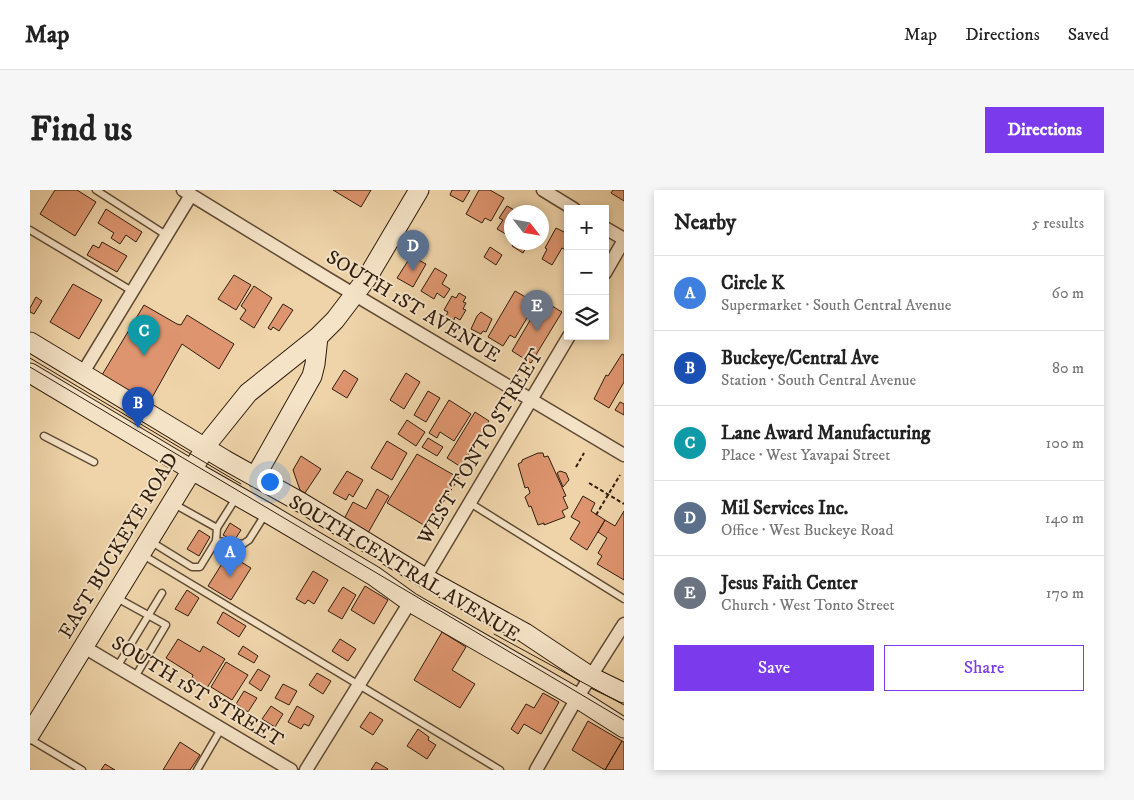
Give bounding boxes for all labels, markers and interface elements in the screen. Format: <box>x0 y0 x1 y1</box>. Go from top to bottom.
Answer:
text: Map <box>25 20 69 50</box>
text: Map <box>904 24 937 46</box>
text: Directions <box>965 24 1040 46</box>
text: Saved <box>1068 24 1109 46</box>
button: Directions <box>985 107 1104 153</box>
text: Find us <box>30 108 132 152</box>
north arrow <box>504 205 549 250</box>
map controls <box>564 205 609 340</box>
button: + <box>564 205 609 250</box>
text: Nearby <box>674 210 736 236</box>
text: 5 results <box>1032 213 1084 233</box>
pin: D <box>397 230 429 271</box>
street label: SOUTH 1ST AVENUE <box>321 245 505 369</box>
button: − <box>564 250 609 295</box>
text: Circle K <box>721 272 785 295</box>
text: A <box>685 283 695 303</box>
text: 60 m <box>1052 283 1084 303</box>
pin: E <box>521 290 553 331</box>
button: layers <box>564 295 609 340</box>
text: Supermarket · South Central Avenue <box>721 295 951 315</box>
pin: C <box>128 315 160 356</box>
street label: WEST TONTO STREET <box>412 345 549 550</box>
text: Buckeye/Central Ave <box>721 347 879 370</box>
text: B <box>685 358 695 378</box>
text: 80 m <box>1052 358 1084 378</box>
text: Station · South Central Avenue <box>721 370 916 390</box>
pin: B <box>122 387 154 428</box>
text: Lane Award Manufacturing <box>721 422 930 445</box>
text: C <box>685 433 695 453</box>
text: 100 m <box>1046 433 1084 453</box>
text: Place · West Yavapai Street <box>721 445 890 465</box>
street label: EAST BUCKEYE ROAD <box>54 448 184 643</box>
your location <box>257 469 283 495</box>
street label: SOUTH CENTRAL AVENUE <box>284 490 524 648</box>
text: Mil Services Inc. <box>721 497 848 520</box>
text: D <box>684 508 696 528</box>
text: 140 m <box>1045 508 1084 528</box>
text: Office · West Buckeye Road <box>721 520 893 540</box>
pin: A <box>214 536 246 577</box>
text: Jesus Faith Center <box>721 572 857 595</box>
text: E <box>684 583 696 603</box>
text: 170 m <box>1046 583 1084 603</box>
text: Church · West Tonto Street <box>721 595 895 615</box>
street label: SOUTH 1ST STREET <box>107 631 287 753</box>
button: Save <box>674 645 874 691</box>
button: Share <box>884 645 1084 691</box>

